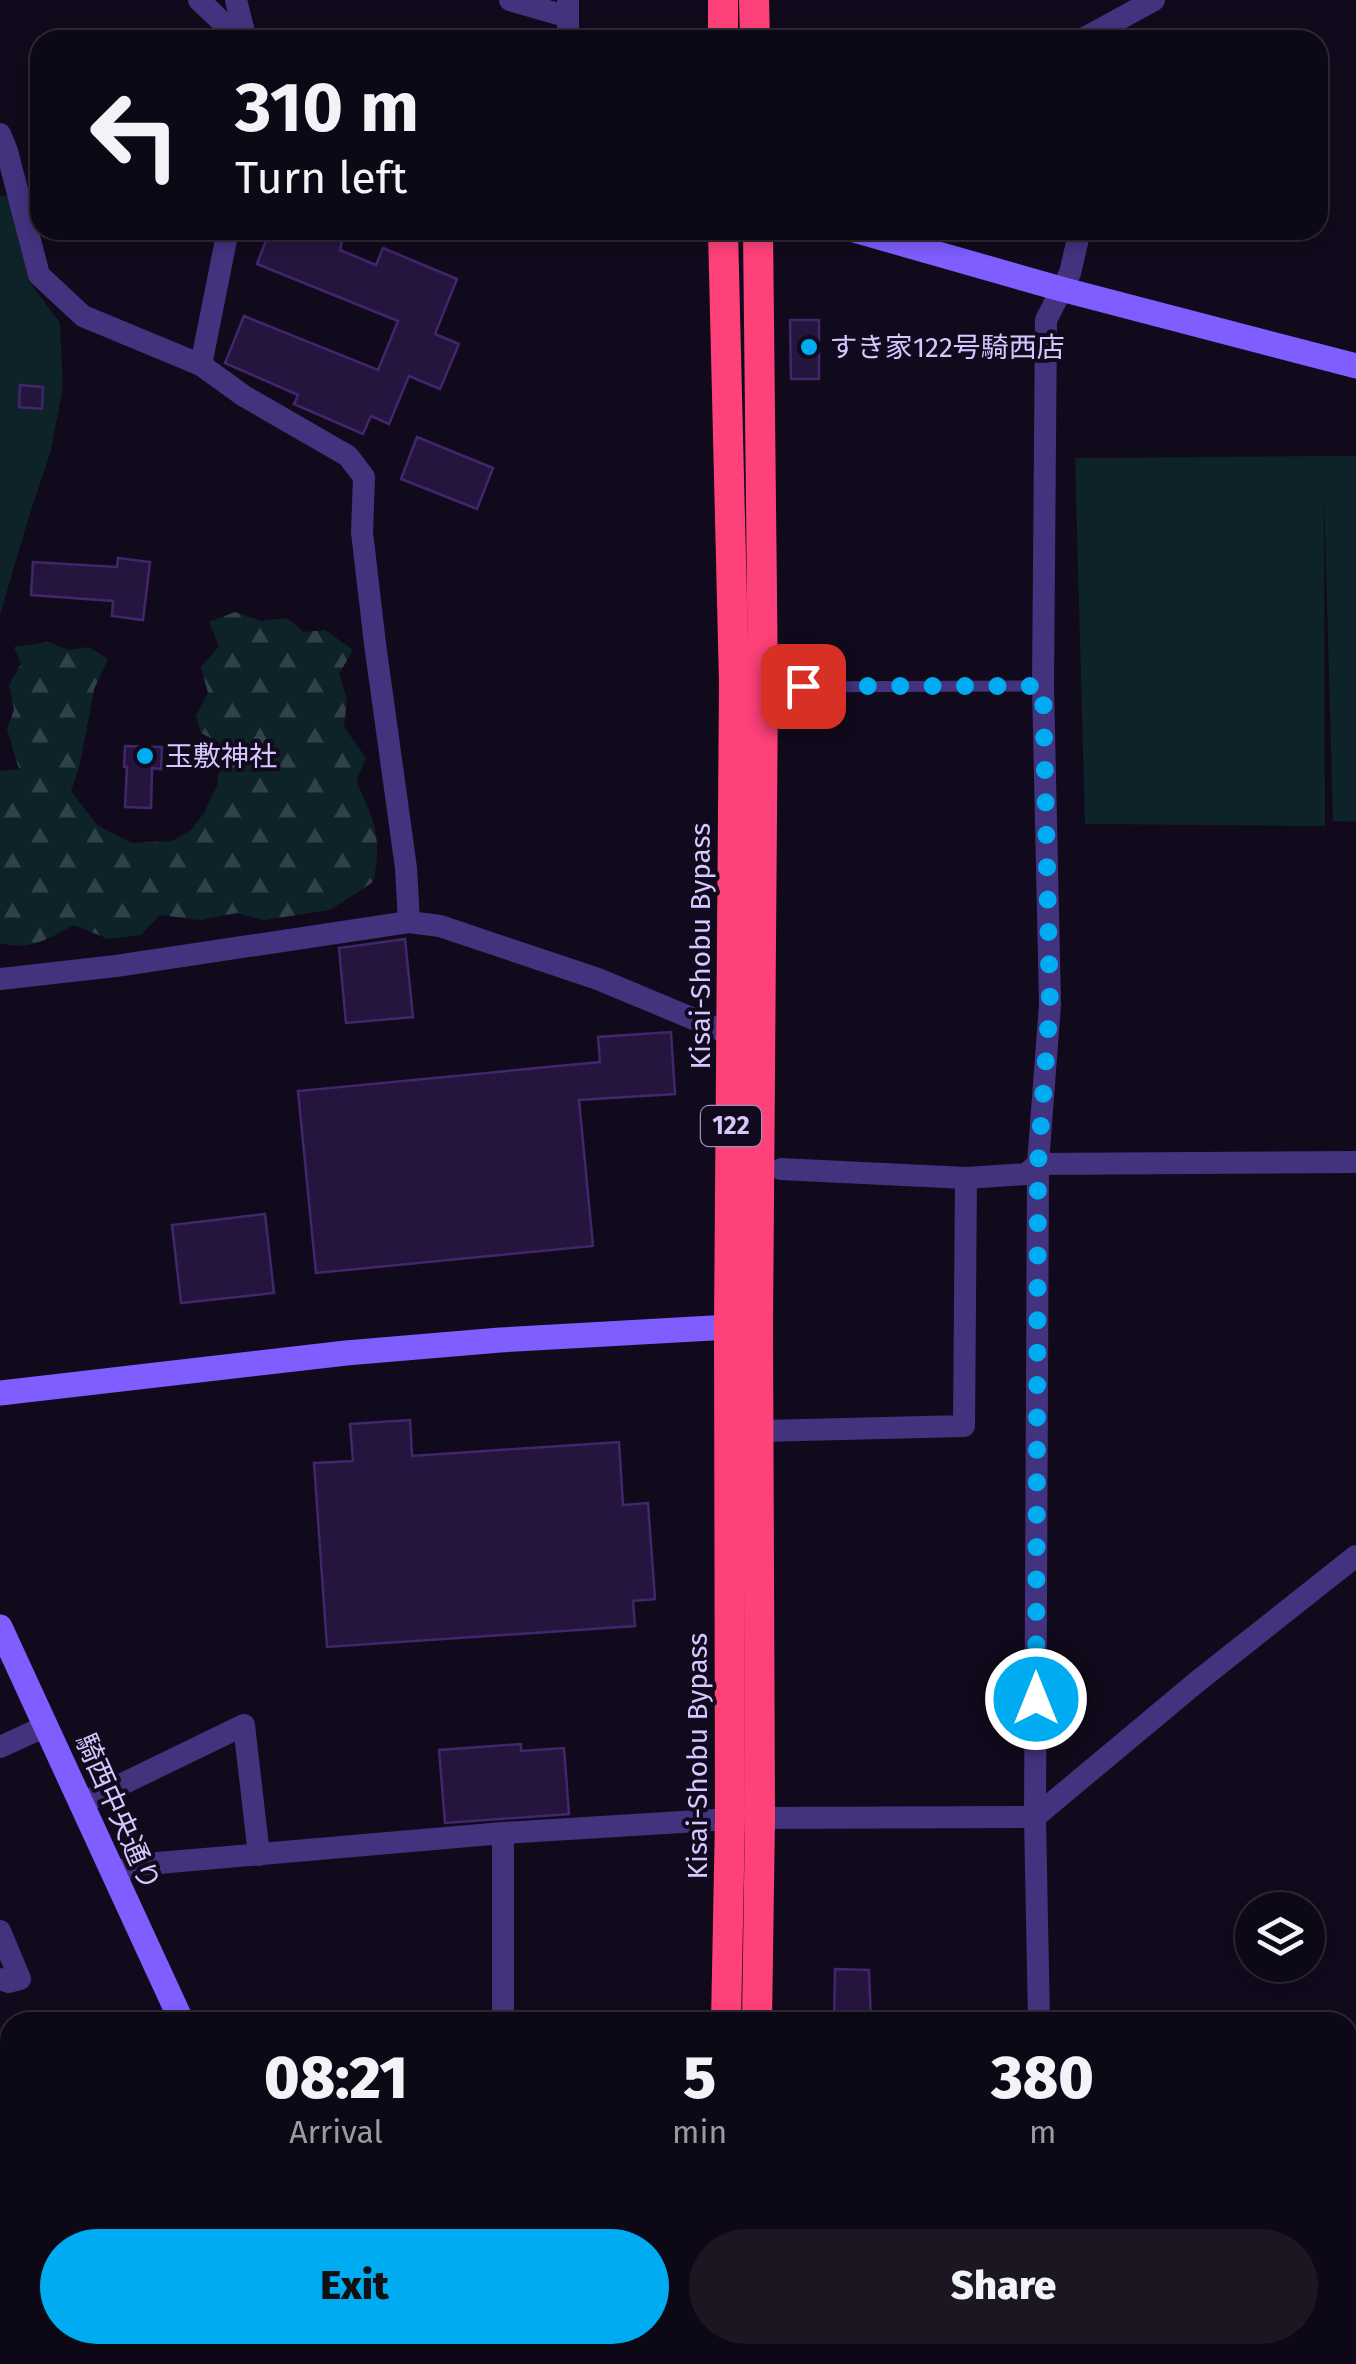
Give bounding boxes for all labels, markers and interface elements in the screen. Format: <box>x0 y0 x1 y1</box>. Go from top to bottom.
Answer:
text: 310 m <box>235 66 419 150</box>
icon: left <box>70 70 200 200</box>
text: Turn left <box>235 151 407 205</box>
place label: すき家122号騎西店 <box>829 331 1065 364</box>
marker: すき家122号騎西店 <box>798 336 820 358</box>
pin <box>761 644 846 729</box>
icon: arrive <box>776 659 831 714</box>
place label: 玉敷神社 <box>165 740 277 773</box>
marker: 玉敷神社 <box>134 745 156 767</box>
street label: Kisai-Shobu Bypass <box>684 823 717 1069</box>
road number: 122 <box>701 1106 761 1146</box>
street label: Kisai-Shobu Bypass <box>681 1633 714 1879</box>
position arrow <box>984 1647 1088 1751</box>
street label: 騎西中央通り <box>69 1729 167 1895</box>
map controls <box>1235 1892 1325 1982</box>
button: layers <box>1235 1892 1325 1982</box>
text: 08:21 <box>264 2042 408 2114</box>
text: 5 <box>683 2042 716 2114</box>
text: 380 <box>991 2042 1094 2114</box>
text: Arrival <box>289 2113 383 2151</box>
text: min <box>672 2113 727 2151</box>
text: m <box>1029 2113 1056 2151</box>
button: Exit <box>40 2229 669 2344</box>
button: Share <box>689 2229 1318 2344</box>

